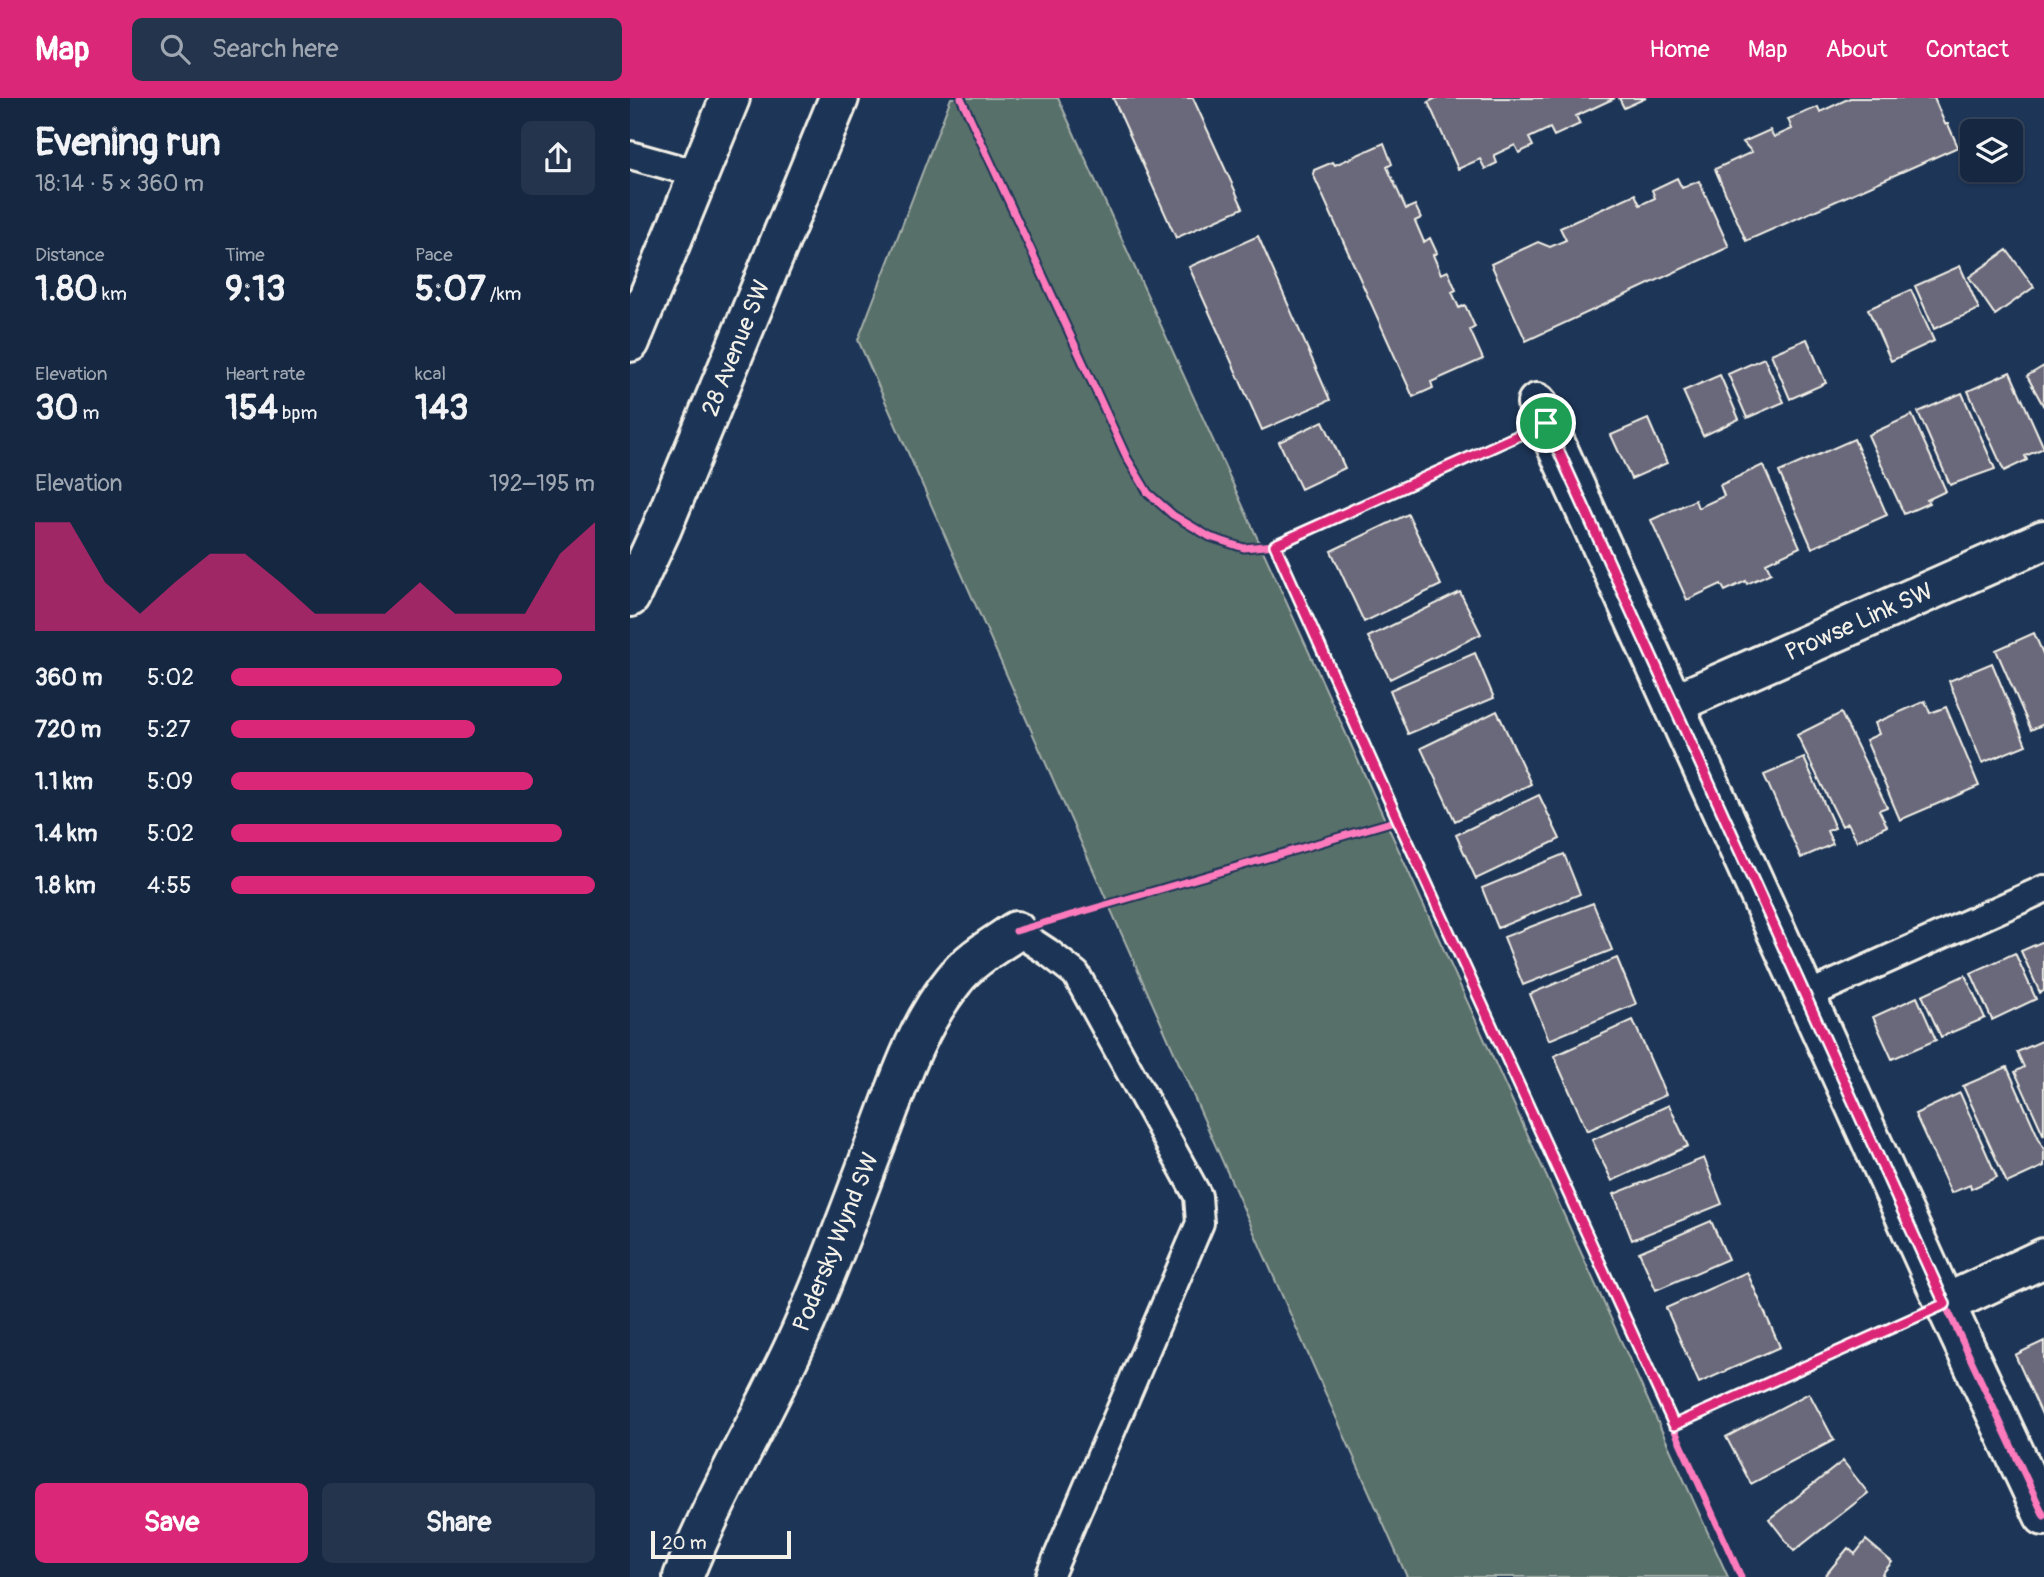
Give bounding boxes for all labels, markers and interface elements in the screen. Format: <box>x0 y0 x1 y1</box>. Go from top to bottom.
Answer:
search box <box>132 18 622 81</box>
text: Map <box>35 29 90 70</box>
icon: search <box>156 30 194 68</box>
text: Search here <box>212 33 339 65</box>
text: Home <box>1649 35 1710 64</box>
text: Map <box>1748 35 1788 64</box>
text: About <box>1826 35 1888 64</box>
text: Contact <box>1926 35 2009 64</box>
text: Evening run <box>35 119 221 167</box>
map controls <box>1960 119 2023 182</box>
button: layers <box>1960 119 2023 182</box>
button: share <box>521 121 595 195</box>
text: 18:14 · 5 × 360 m <box>35 169 204 198</box>
text: Distance <box>35 243 104 267</box>
text: Time <box>225 243 265 267</box>
text: Pace <box>415 243 453 267</box>
text: 1.80 <box>35 267 98 311</box>
text: 9:13 <box>225 267 286 311</box>
text: 5:07 <box>415 267 486 311</box>
street label: 28 Avenue SW <box>696 276 776 420</box>
text: km <box>98 282 127 306</box>
text: /km <box>486 282 522 306</box>
text: Elevation <box>35 362 107 386</box>
text: Heart rate <box>225 362 305 386</box>
text: kcal <box>415 362 446 386</box>
text: 30 <box>35 386 78 430</box>
text: 154 <box>225 386 278 430</box>
text: 143 <box>415 386 469 430</box>
pin <box>1516 393 1576 453</box>
text: m <box>78 401 99 425</box>
text: bpm <box>278 401 317 425</box>
icon: arrive <box>1527 404 1565 442</box>
text: Elevation <box>35 469 123 498</box>
text: 192–195 m <box>489 469 595 498</box>
street label: Prowse Link SW <box>1781 577 1937 667</box>
text: 360 m <box>35 663 102 692</box>
text: 5:02 <box>147 663 194 692</box>
text: 720 m <box>35 715 101 744</box>
text: 5:27 <box>147 715 191 744</box>
text: 1.1 km <box>35 767 93 796</box>
text: 5:09 <box>147 767 193 796</box>
text: 1.4 km <box>35 819 97 848</box>
text: 5:02 <box>147 819 194 848</box>
text: 1.8 km <box>35 871 96 900</box>
text: 4:55 <box>147 871 191 900</box>
street label: Podersky Wynd SW <box>787 1148 885 1336</box>
button: Save <box>35 1483 308 1563</box>
button: Share <box>322 1483 595 1563</box>
scale bar <box>651 1528 791 1560</box>
text: 20 m <box>662 1531 707 1555</box>

